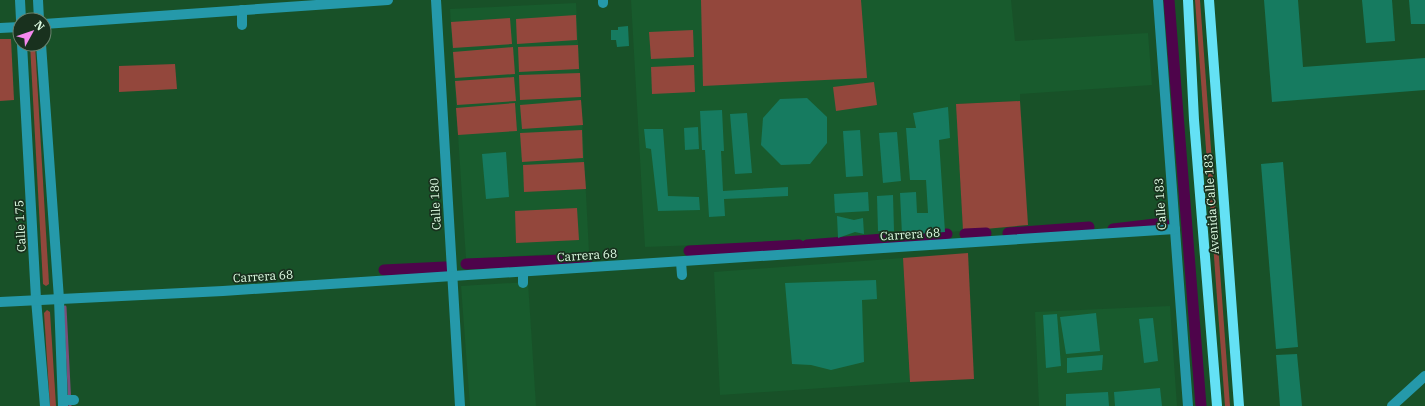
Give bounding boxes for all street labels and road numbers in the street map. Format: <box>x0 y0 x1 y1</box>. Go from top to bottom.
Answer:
street label: Avenida Calle 183 <box>1200 153 1222 255</box>
street label: Calle 183 <box>1151 177 1169 231</box>
street label: Calle 180 <box>426 178 444 230</box>
street label: Calle 175 <box>11 200 29 252</box>
street label: Carrera 68 <box>879 224 941 244</box>
street label: Carrera 68 <box>556 245 618 265</box>
street label: Carrera 68 <box>232 266 294 286</box>

